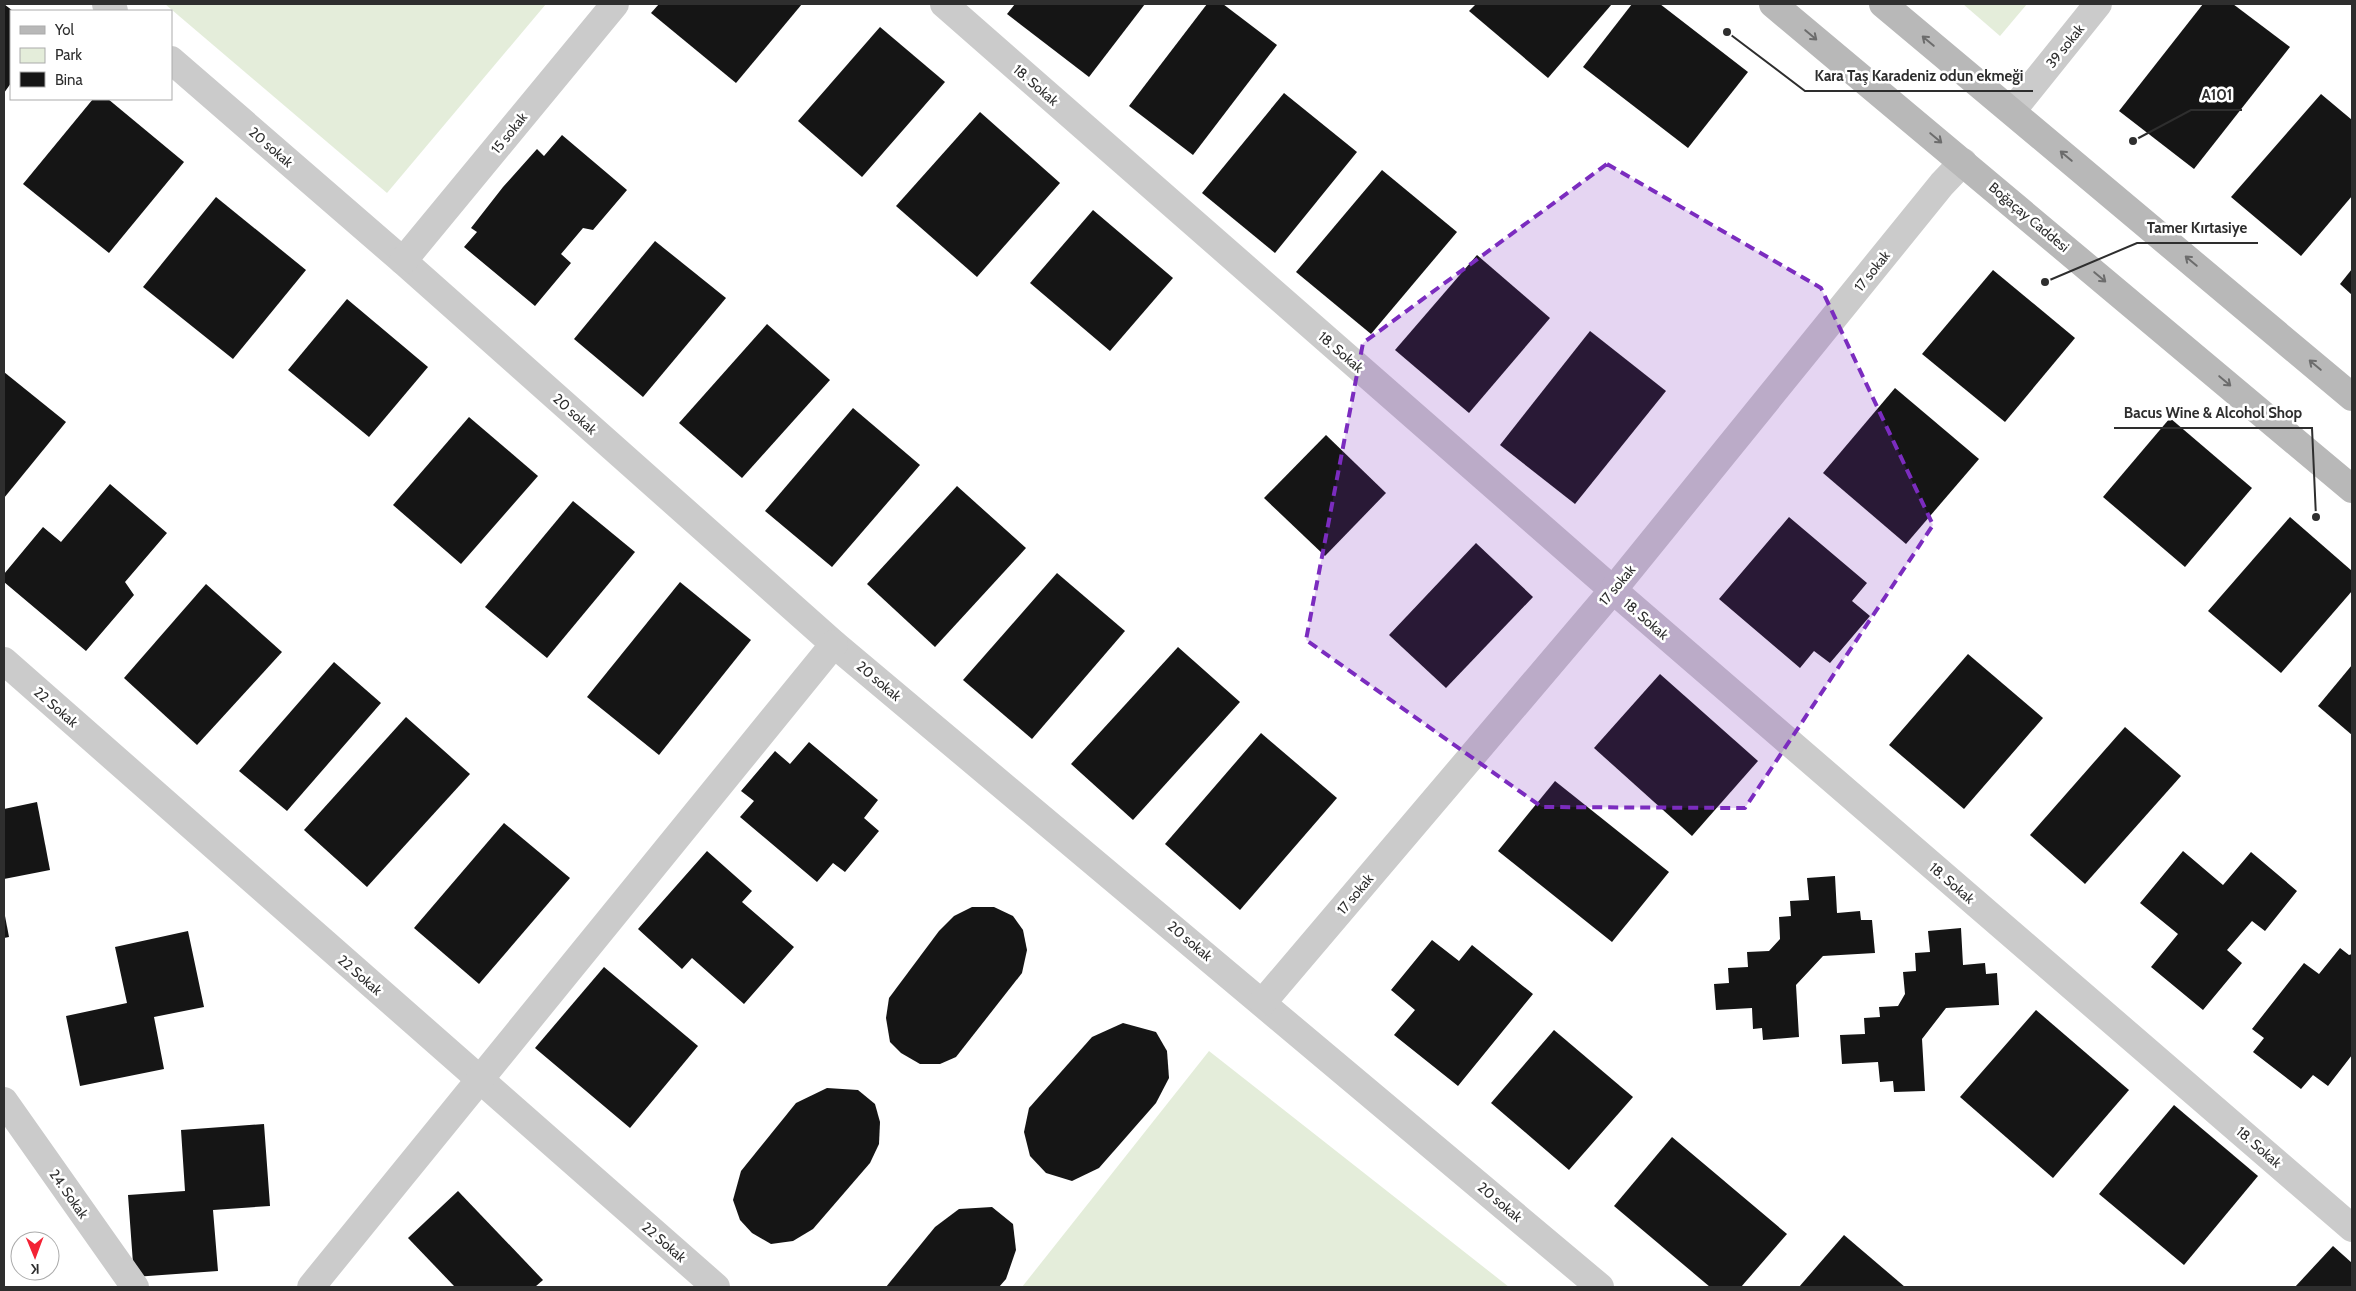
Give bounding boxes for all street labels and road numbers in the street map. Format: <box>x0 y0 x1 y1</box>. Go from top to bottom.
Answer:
street label: 39 sokak <box>2042 20 2089 72</box>
street label: 18. Sokak <box>1010 60 1063 110</box>
street label: 15 sokak <box>487 108 532 157</box>
street label: 20 sokak <box>245 123 297 172</box>
street label: Boğaçay Caddesi <box>1985 178 2073 256</box>
street label: 17 sokak <box>1850 246 1894 295</box>
street label: 18. Sokak <box>1315 327 1368 377</box>
street label: 20 sokak <box>549 390 601 439</box>
street label: 17 sokak <box>1595 560 1640 609</box>
street label: 18. Sokak <box>1620 594 1673 644</box>
street label: 20 sokak <box>853 657 906 705</box>
street label: 22 Sokak <box>30 683 82 732</box>
street label: 18. Sokak <box>1926 858 1979 908</box>
street label: 17 sokak <box>1333 869 1378 918</box>
street label: 20 sokak <box>1164 917 1217 965</box>
street label: 22 Sokak <box>334 951 386 1000</box>
street label: 18. Sokak <box>2233 1122 2286 1172</box>
street label: 24. Sokak <box>45 1166 93 1223</box>
street label: 20 sokak <box>1474 1178 1527 1226</box>
street label: 22 Sokak <box>638 1218 690 1267</box>

